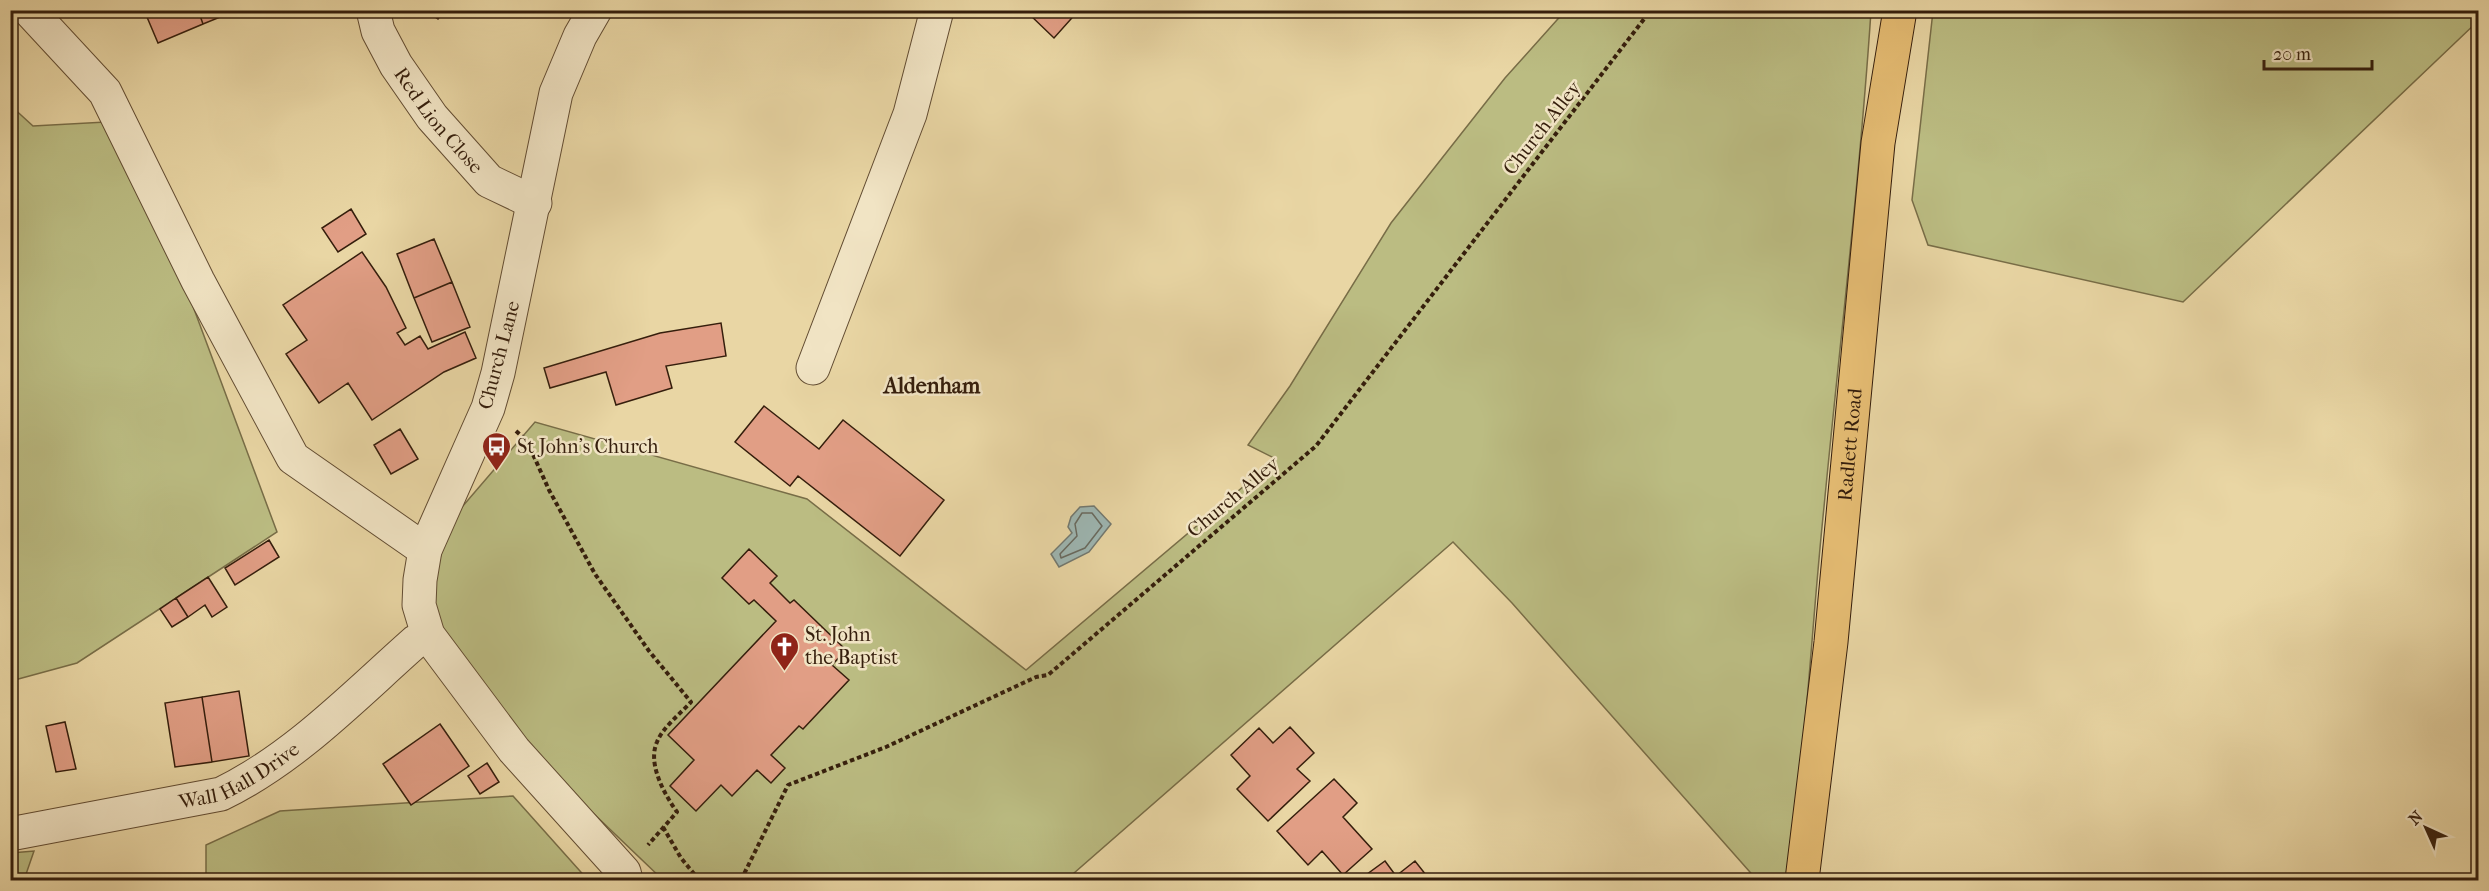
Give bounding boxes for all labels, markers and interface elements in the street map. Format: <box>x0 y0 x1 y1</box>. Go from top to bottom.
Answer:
scale bar <box>2264 33 2372 71</box>
text: 20 m <box>2273 44 2311 65</box>
street label: Red Lion Close <box>390 63 488 178</box>
street label: Church Alley <box>1498 76 1587 179</box>
street label: Church Lane <box>473 298 525 412</box>
district label: Aldenham <box>882 373 981 399</box>
street label: Radlett Road <box>1833 386 1866 502</box>
bus stop icon: St John's Church <box>480 430 512 472</box>
place label: St John's Church <box>517 435 659 458</box>
street label: Church Alley <box>1182 451 1285 542</box>
place label: St. John the Baptist <box>805 623 898 669</box>
church icon: St. John the Baptist <box>768 630 800 672</box>
street label: Wall Hall Drive <box>176 737 303 813</box>
north arrow <box>2396 798 2456 858</box>
text: N <box>2405 806 2427 829</box>

